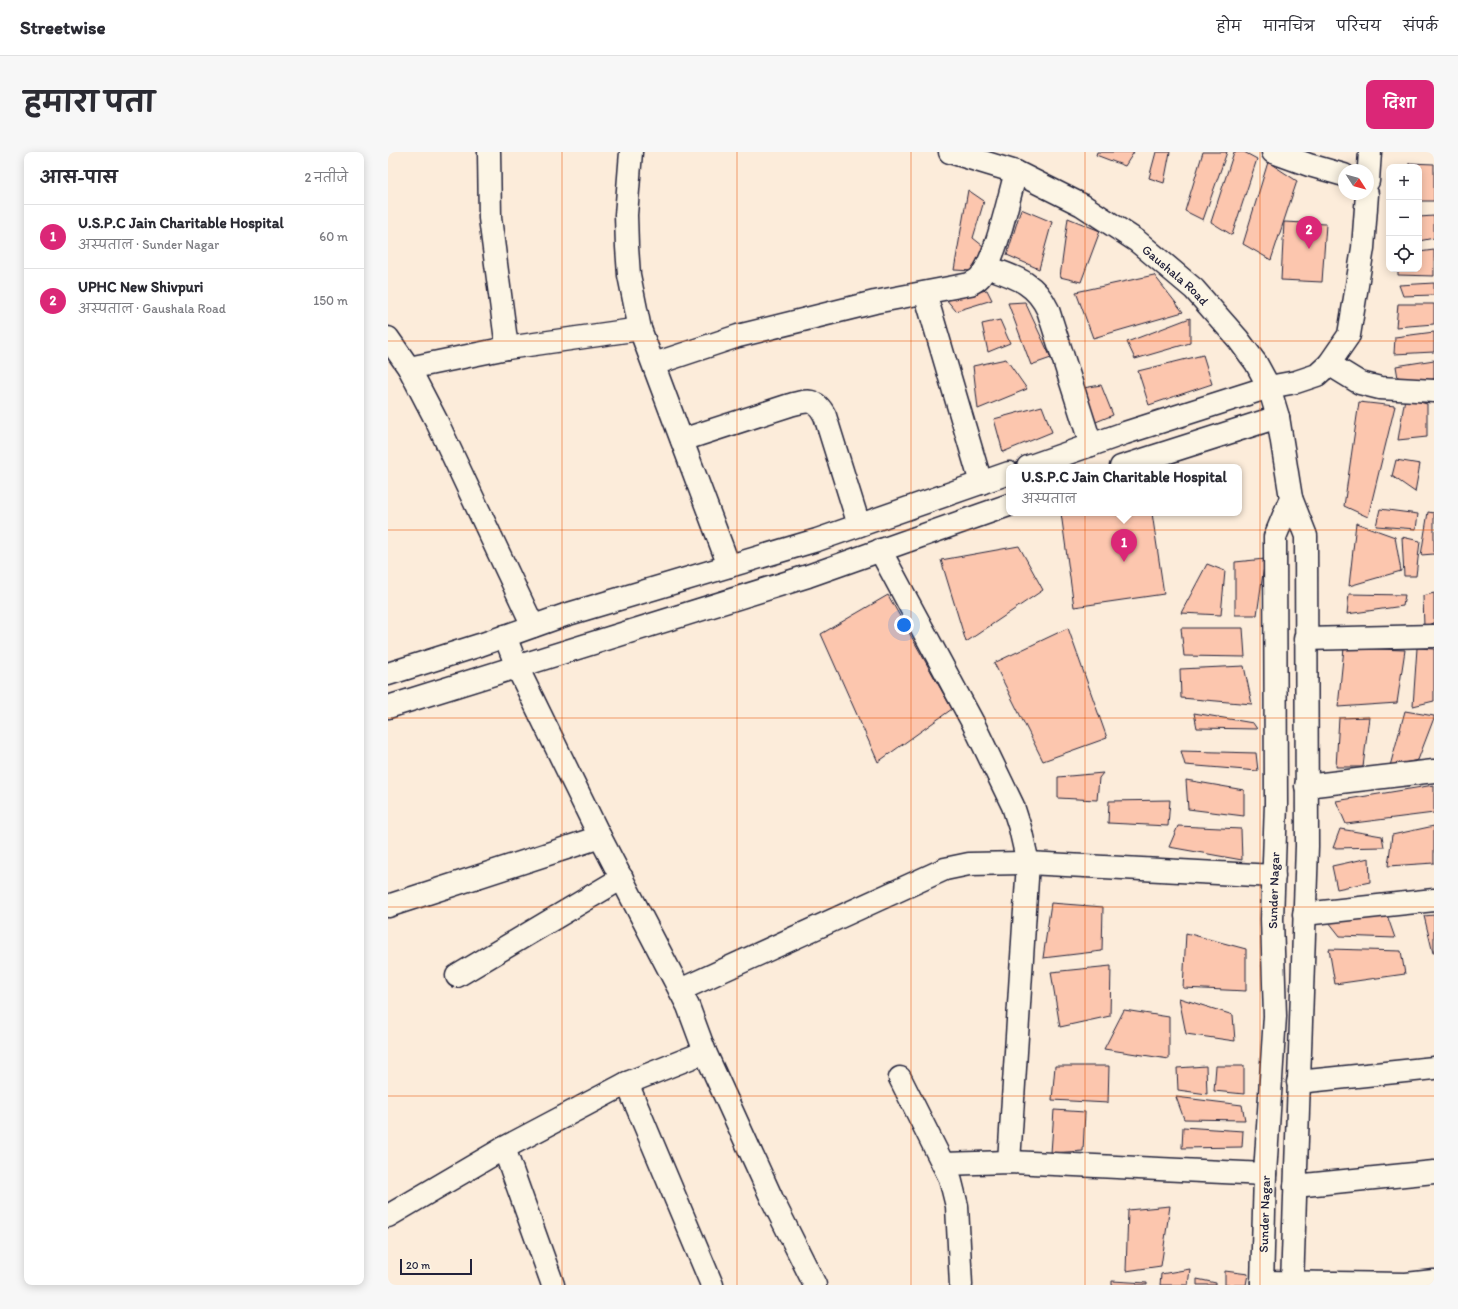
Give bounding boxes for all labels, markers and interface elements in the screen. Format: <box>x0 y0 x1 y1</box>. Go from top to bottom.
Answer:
text: Streetwise <box>20 16 106 39</box>
text: होम <box>1217 18 1241 35</box>
text: मानचित्र <box>1263 18 1315 35</box>
text: परिचय <box>1337 18 1381 35</box>
text: संपर्क <box>1403 18 1438 35</box>
button: दिशा <box>1366 80 1434 129</box>
text: हमारा पता <box>24 85 155 119</box>
north arrow <box>1338 164 1374 200</box>
map controls <box>1386 164 1422 272</box>
button: + <box>1386 164 1422 200</box>
text: आस-पास <box>40 167 118 187</box>
text: 2 नतीजे <box>305 170 348 185</box>
button: − <box>1386 200 1422 236</box>
text: U.S.P.C Jain Charitable Hospital <box>78 214 284 232</box>
pin: 2 <box>1296 216 1322 249</box>
text: 1 <box>50 229 56 244</box>
text: 60 m <box>319 229 348 244</box>
button: locate <box>1386 236 1422 272</box>
text: अस्पताल · Sunder Nagar <box>78 237 219 252</box>
street label: Gaushala Road <box>1139 242 1212 309</box>
text: UPHC New Shivpuri <box>78 278 203 296</box>
text: 2 <box>50 293 56 308</box>
text: 150 m <box>313 293 348 308</box>
text: अस्पताल · Gaushala Road <box>78 301 226 316</box>
popup <box>1006 464 1242 516</box>
text: U.S.P.C Jain Charitable Hospital <box>1021 468 1227 486</box>
text: अस्पताल <box>1021 491 1076 506</box>
pin: 1 <box>1111 529 1137 562</box>
your location <box>894 615 914 635</box>
street label: Sunder Nagar <box>1265 852 1282 929</box>
street label: Sunder Nagar <box>1256 1175 1273 1253</box>
scale bar <box>400 1257 472 1276</box>
text: 20 m <box>406 1259 430 1272</box>

